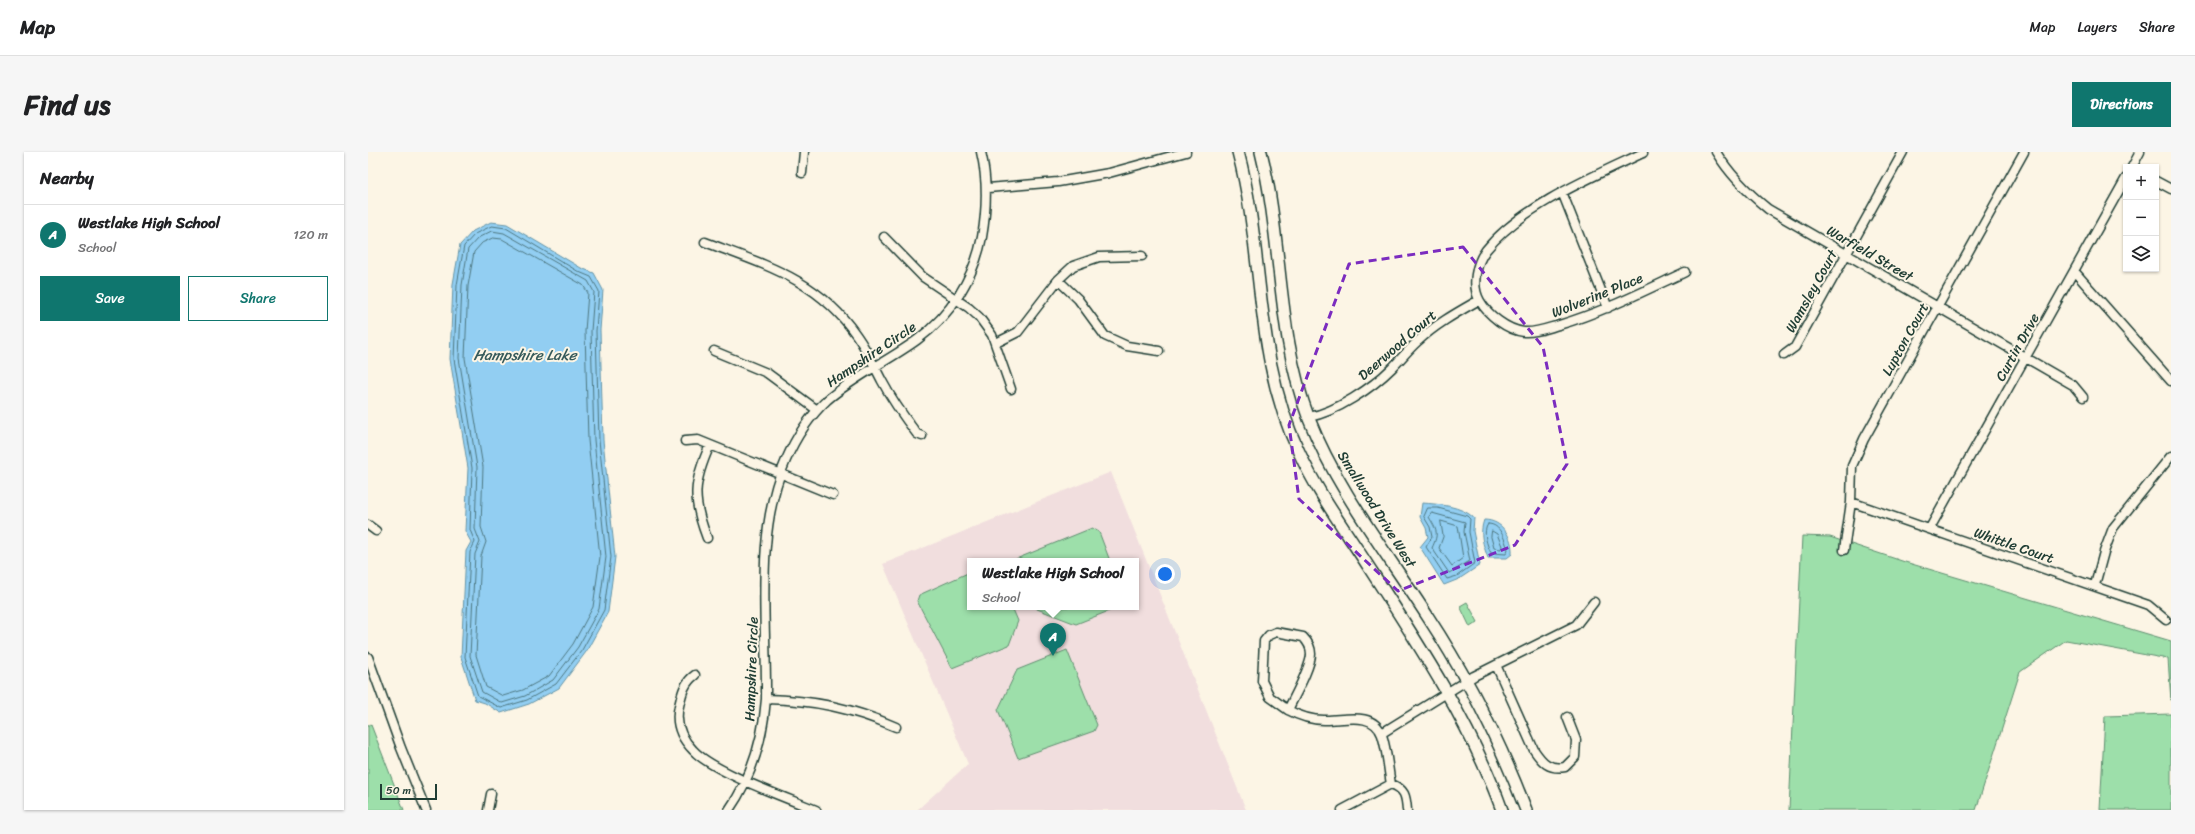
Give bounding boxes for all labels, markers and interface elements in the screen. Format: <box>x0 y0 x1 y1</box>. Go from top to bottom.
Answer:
text: Map <box>20 11 55 44</box>
text: Map <box>2030 15 2055 40</box>
text: Layers <box>2077 15 2117 40</box>
text: Share <box>2139 15 2175 40</box>
text: Find us <box>24 80 111 129</box>
button: Directions <box>2072 82 2171 127</box>
text: Nearby <box>40 163 94 193</box>
map controls <box>2123 164 2159 272</box>
button: + <box>2123 164 2159 200</box>
button: − <box>2123 200 2159 236</box>
text: Westlake High School <box>78 210 220 236</box>
street label: Warfield Street <box>1822 218 1919 289</box>
text: A <box>49 223 57 246</box>
text: 120 m <box>293 223 328 246</box>
text: School <box>78 236 116 259</box>
button: layers <box>2123 236 2159 272</box>
street label: Wamsley Court <box>1778 244 1845 337</box>
street label: Wolverine Place <box>1548 266 1647 325</box>
button: Save <box>40 276 180 321</box>
button: Share <box>188 276 328 321</box>
street label: Lupton Court <box>1875 298 1936 381</box>
street label: Deerwood Court <box>1352 304 1443 387</box>
street label: Curtin Drive <box>1988 308 2047 386</box>
street label: Hampshire Circle <box>821 315 922 394</box>
water label: Hampshire Lake <box>473 342 578 368</box>
street label: Smallwood Drive West <box>1330 446 1424 574</box>
street label: Whittle Court <box>1970 520 2057 571</box>
popup <box>967 558 1139 610</box>
text: Westlake High School <box>982 560 1124 586</box>
your location <box>1155 564 1175 584</box>
text: School <box>982 586 1020 609</box>
street label: Hampshire Circle <box>737 616 766 722</box>
pin: A <box>1040 623 1066 656</box>
text: 50 m <box>386 781 411 800</box>
scale bar <box>380 782 437 801</box>

